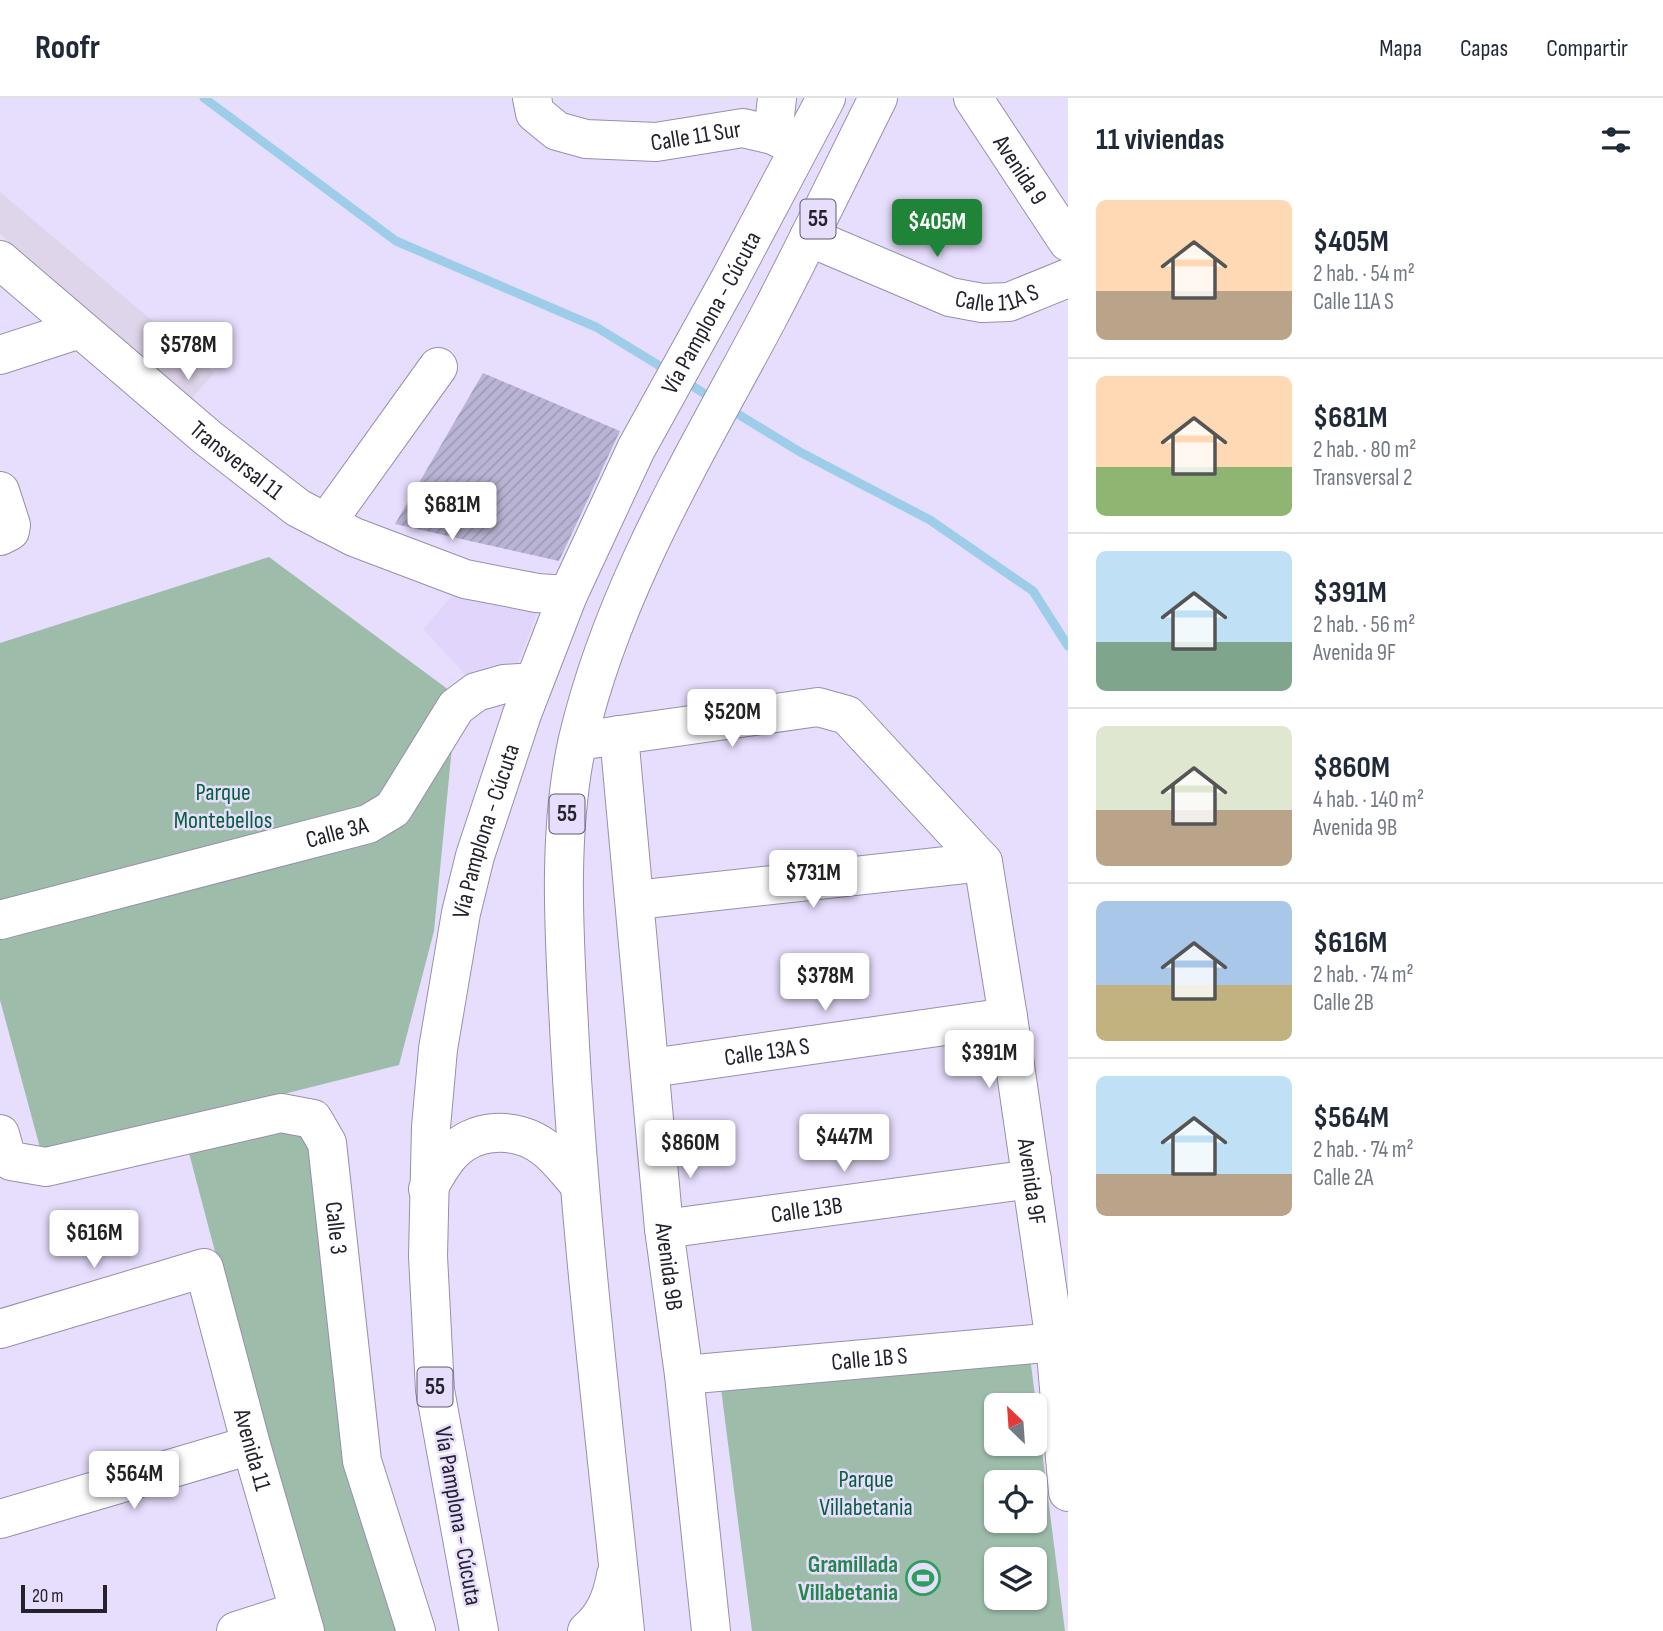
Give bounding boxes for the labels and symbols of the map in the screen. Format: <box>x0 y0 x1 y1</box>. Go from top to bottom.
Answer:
street label: Calle 11 Sur <box>649 114 743 157</box>
street label: Avenida 9 <box>986 129 1054 210</box>
road number: 55 <box>800 200 836 238</box>
pin: $405M <box>888 200 986 259</box>
street label: Vía Pamplona - Cúcuta <box>655 226 767 399</box>
street label: Calle 11A S <box>953 277 1043 318</box>
pin: $578M <box>139 322 237 382</box>
street label: Transversal 11 <box>184 415 290 506</box>
pin: $681M <box>403 482 501 542</box>
pin: $520M <box>683 690 781 749</box>
street label: Vía Pamplona - Cúcuta <box>446 740 526 921</box>
park label: Parque Montebellos <box>174 778 272 835</box>
road number: 55 <box>550 794 584 834</box>
street label: Calle 3A <box>302 810 372 854</box>
pin: $731M <box>764 850 862 910</box>
pin: $378M <box>776 954 874 1013</box>
pin: $391M <box>940 1030 1038 1090</box>
street label: Calle 13A S <box>722 1031 811 1072</box>
pin: $447M <box>795 1114 893 1174</box>
pin: $860M <box>641 1121 739 1180</box>
street label: Avenida 9F <box>1011 1136 1052 1227</box>
street label: Calle 13B <box>769 1190 844 1229</box>
street label: Calle 3 <box>319 1200 354 1256</box>
pin: $616M <box>45 1210 143 1270</box>
street label: Avenida 9B <box>649 1221 689 1312</box>
street label: Calle 1B S <box>830 1341 909 1376</box>
road number: 55 <box>418 1368 452 1406</box>
north arrow <box>984 1393 1046 1456</box>
street label: Avenida 11 <box>227 1405 278 1494</box>
street label: Vía Pamplona - Cúcuta <box>428 1424 488 1608</box>
pin: $564M <box>85 1452 183 1511</box>
park label: Parque Villabetania <box>819 1465 913 1522</box>
place label: Gramillada Villabetania <box>798 1550 898 1607</box>
sports icon: Gramillada Villabetania <box>904 1559 942 1597</box>
scale bar <box>21 1582 107 1614</box>

